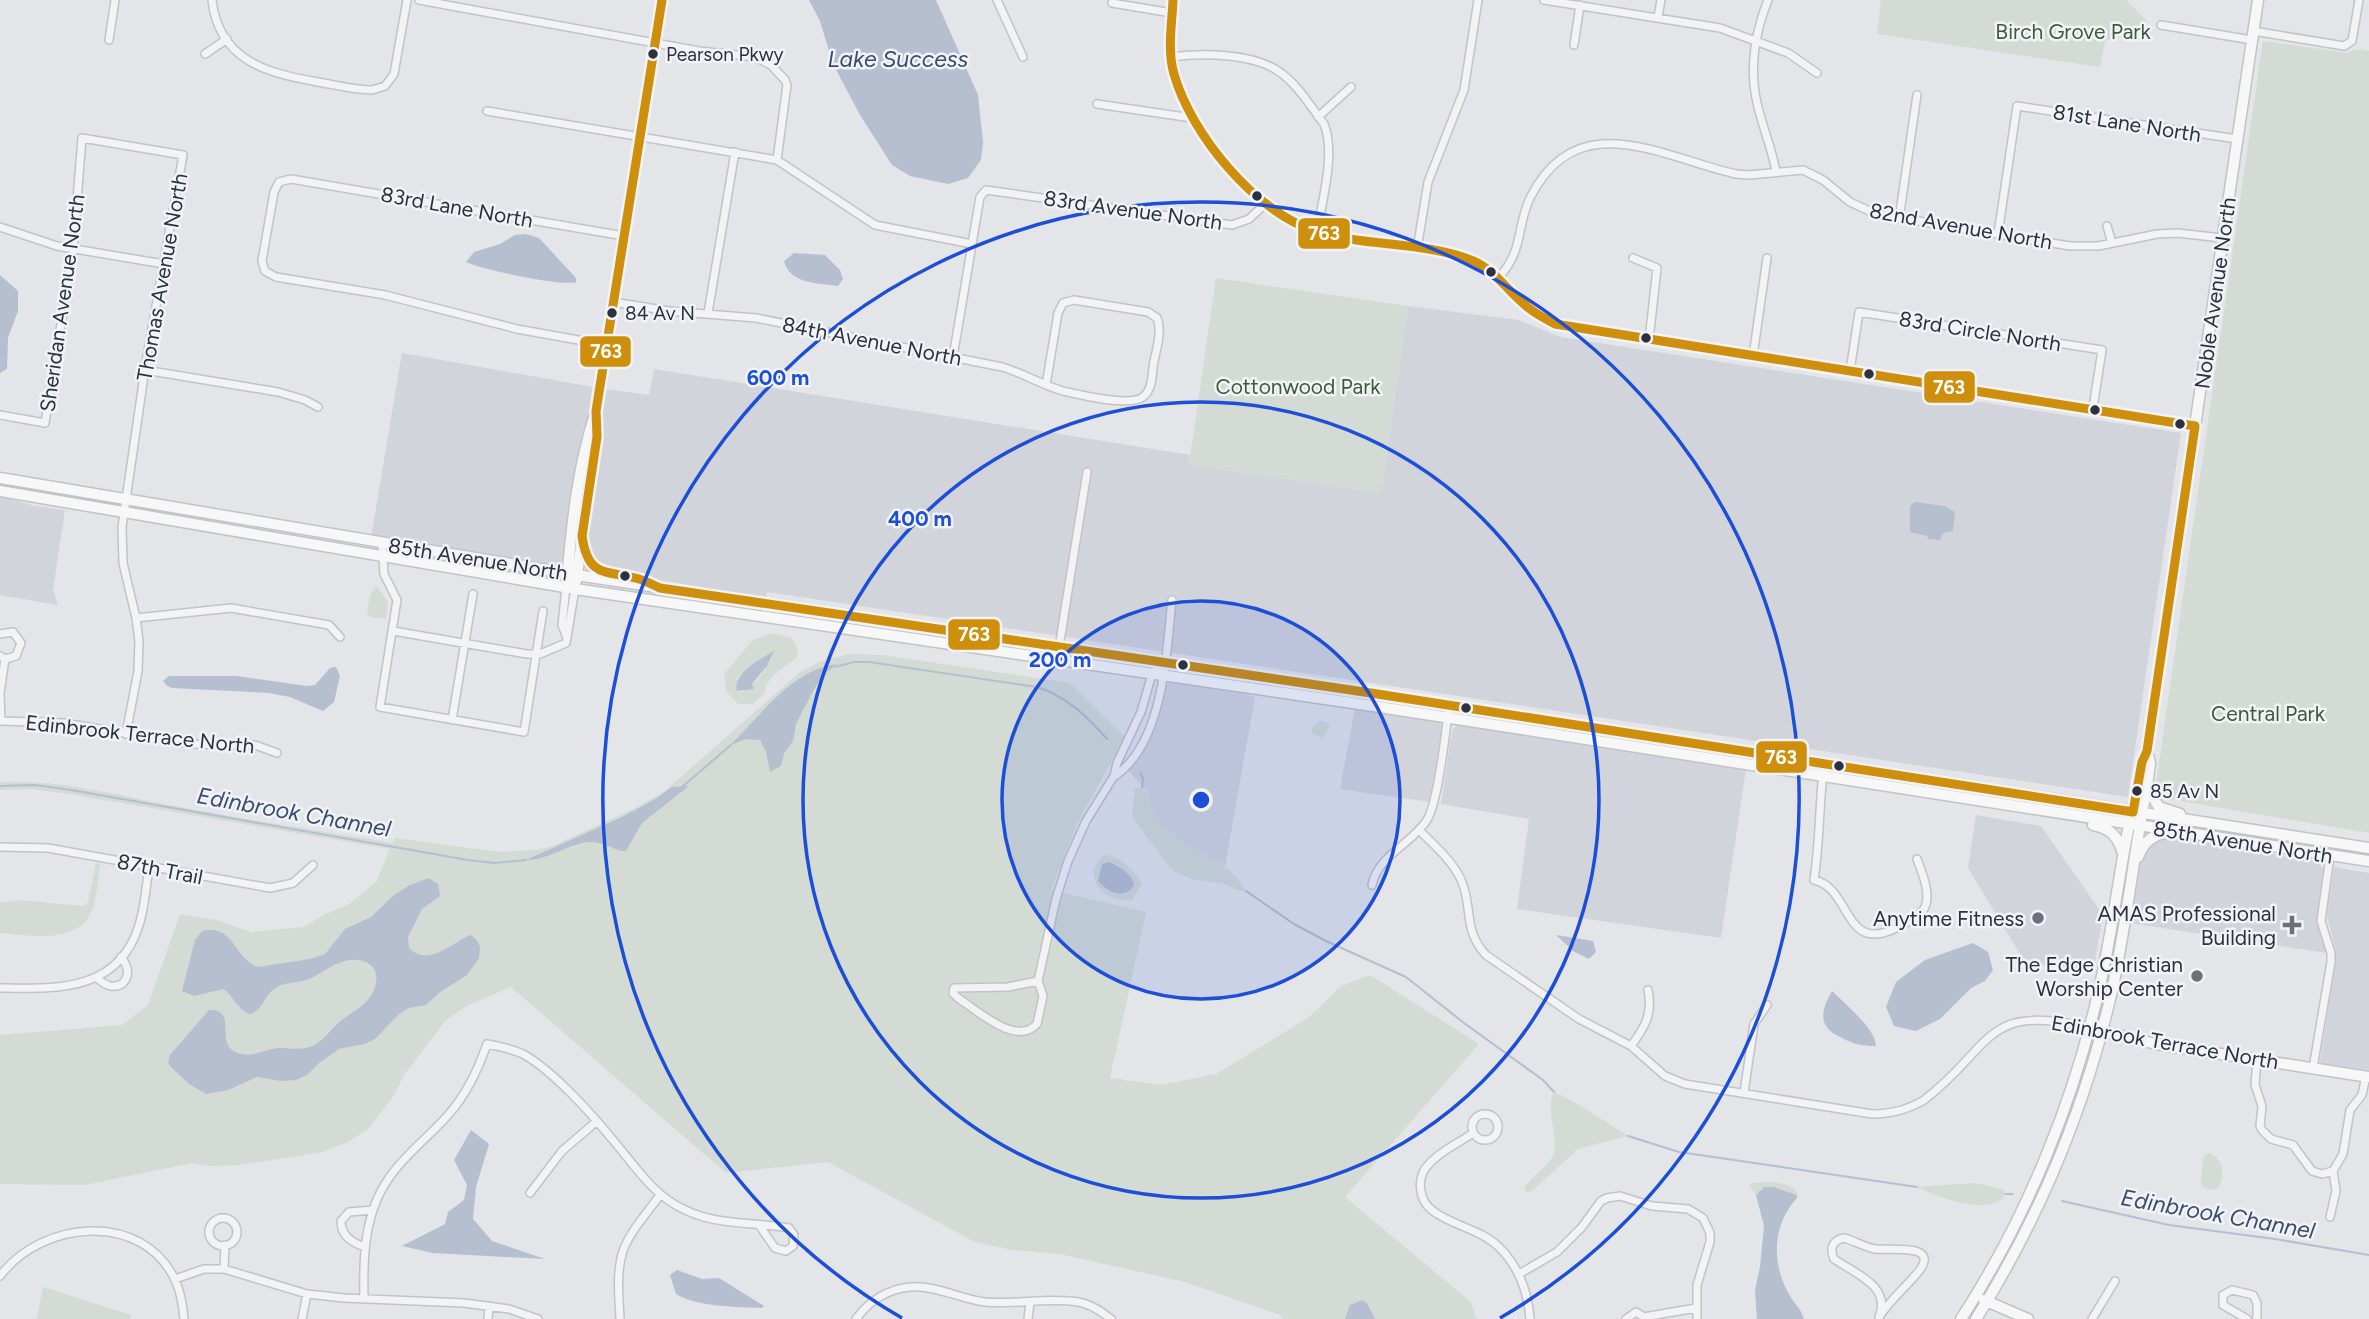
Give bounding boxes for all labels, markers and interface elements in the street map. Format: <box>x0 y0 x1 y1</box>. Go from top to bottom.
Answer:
park label: Birch Grove Park <box>1995 19 2151 44</box>
place label: Pearson Pkwy <box>666 43 784 66</box>
water label: Lake Success <box>828 45 969 73</box>
marker: Pearson Pkwy <box>646 47 660 61</box>
street label: 81st Lane North <box>2051 99 2203 147</box>
street label: Thomas Avenue North <box>131 171 193 383</box>
street label: 83rd Lane North <box>379 181 535 233</box>
street label: 83rd Avenue North <box>1042 185 1224 235</box>
unlabelled marker <box>1250 189 1264 203</box>
street label: Sheridan Avenue North <box>34 193 90 413</box>
street label: Noble Avenue North <box>2189 195 2241 391</box>
street label: 82nd Avenue North <box>1868 198 2054 254</box>
line badge: 763 <box>1297 217 1351 250</box>
text: 763 <box>1308 222 1340 245</box>
unlabelled marker <box>1484 265 1498 279</box>
place label: 84 Av N <box>625 302 695 325</box>
marker: 84 Av N <box>605 306 619 320</box>
street label: 83rd Circle North <box>1897 306 2063 356</box>
street label: 84th Avenue North <box>780 311 964 371</box>
unlabelled marker <box>1639 331 1653 345</box>
line badge: 763 <box>579 335 632 368</box>
text: 763 <box>590 340 622 363</box>
text: 600 m <box>747 365 809 390</box>
unlabelled marker <box>1862 367 1876 381</box>
line badge: 763 <box>1923 370 1976 404</box>
park label: Cottonwood Park <box>1216 374 1381 399</box>
text: 763 <box>1933 376 1965 399</box>
unlabelled marker <box>2088 403 2102 417</box>
unlabelled marker <box>2173 417 2187 431</box>
text: 400 m <box>888 506 952 531</box>
street label: 85th Avenue North <box>387 532 569 586</box>
unlabelled marker <box>618 569 632 583</box>
line badge: 763 <box>947 618 1001 651</box>
text: 763 <box>958 623 990 646</box>
text: 200 m <box>1029 647 1091 672</box>
unlabelled marker <box>1176 658 1190 672</box>
unlabelled marker <box>1459 701 1473 715</box>
park label: Central Park <box>2211 701 2326 726</box>
street label: Edinbrook Terrace North <box>24 710 256 758</box>
line badge: 763 <box>1755 740 1808 774</box>
text: 763 <box>1765 746 1797 769</box>
unlabelled marker <box>1832 759 1846 773</box>
place label: 85 Av N <box>2150 780 2219 803</box>
water label: Edinbrook Channel <box>195 781 394 843</box>
marker: 85 Av N <box>2130 784 2144 798</box>
centre of rings <box>1189 788 1213 812</box>
street label: 85th Avenue North <box>2152 815 2334 869</box>
street label: 87th Trail <box>115 848 205 890</box>
place label: AMAS Professional Building <box>2098 901 2276 950</box>
place label: Anytime Fitness <box>1873 906 2024 931</box>
marker: Anytime Fitness <box>2030 910 2046 926</box>
marker: AMAS Professional Building <box>2282 915 2302 935</box>
place label: The Edge Christian Worship Center <box>2005 952 2183 1001</box>
marker: The Edge Christian Worship Center <box>2189 968 2205 984</box>
street label: Edinbrook Terrace North <box>2049 1010 2281 1074</box>
water label: Edinbrook Channel <box>2119 1183 2318 1245</box>

